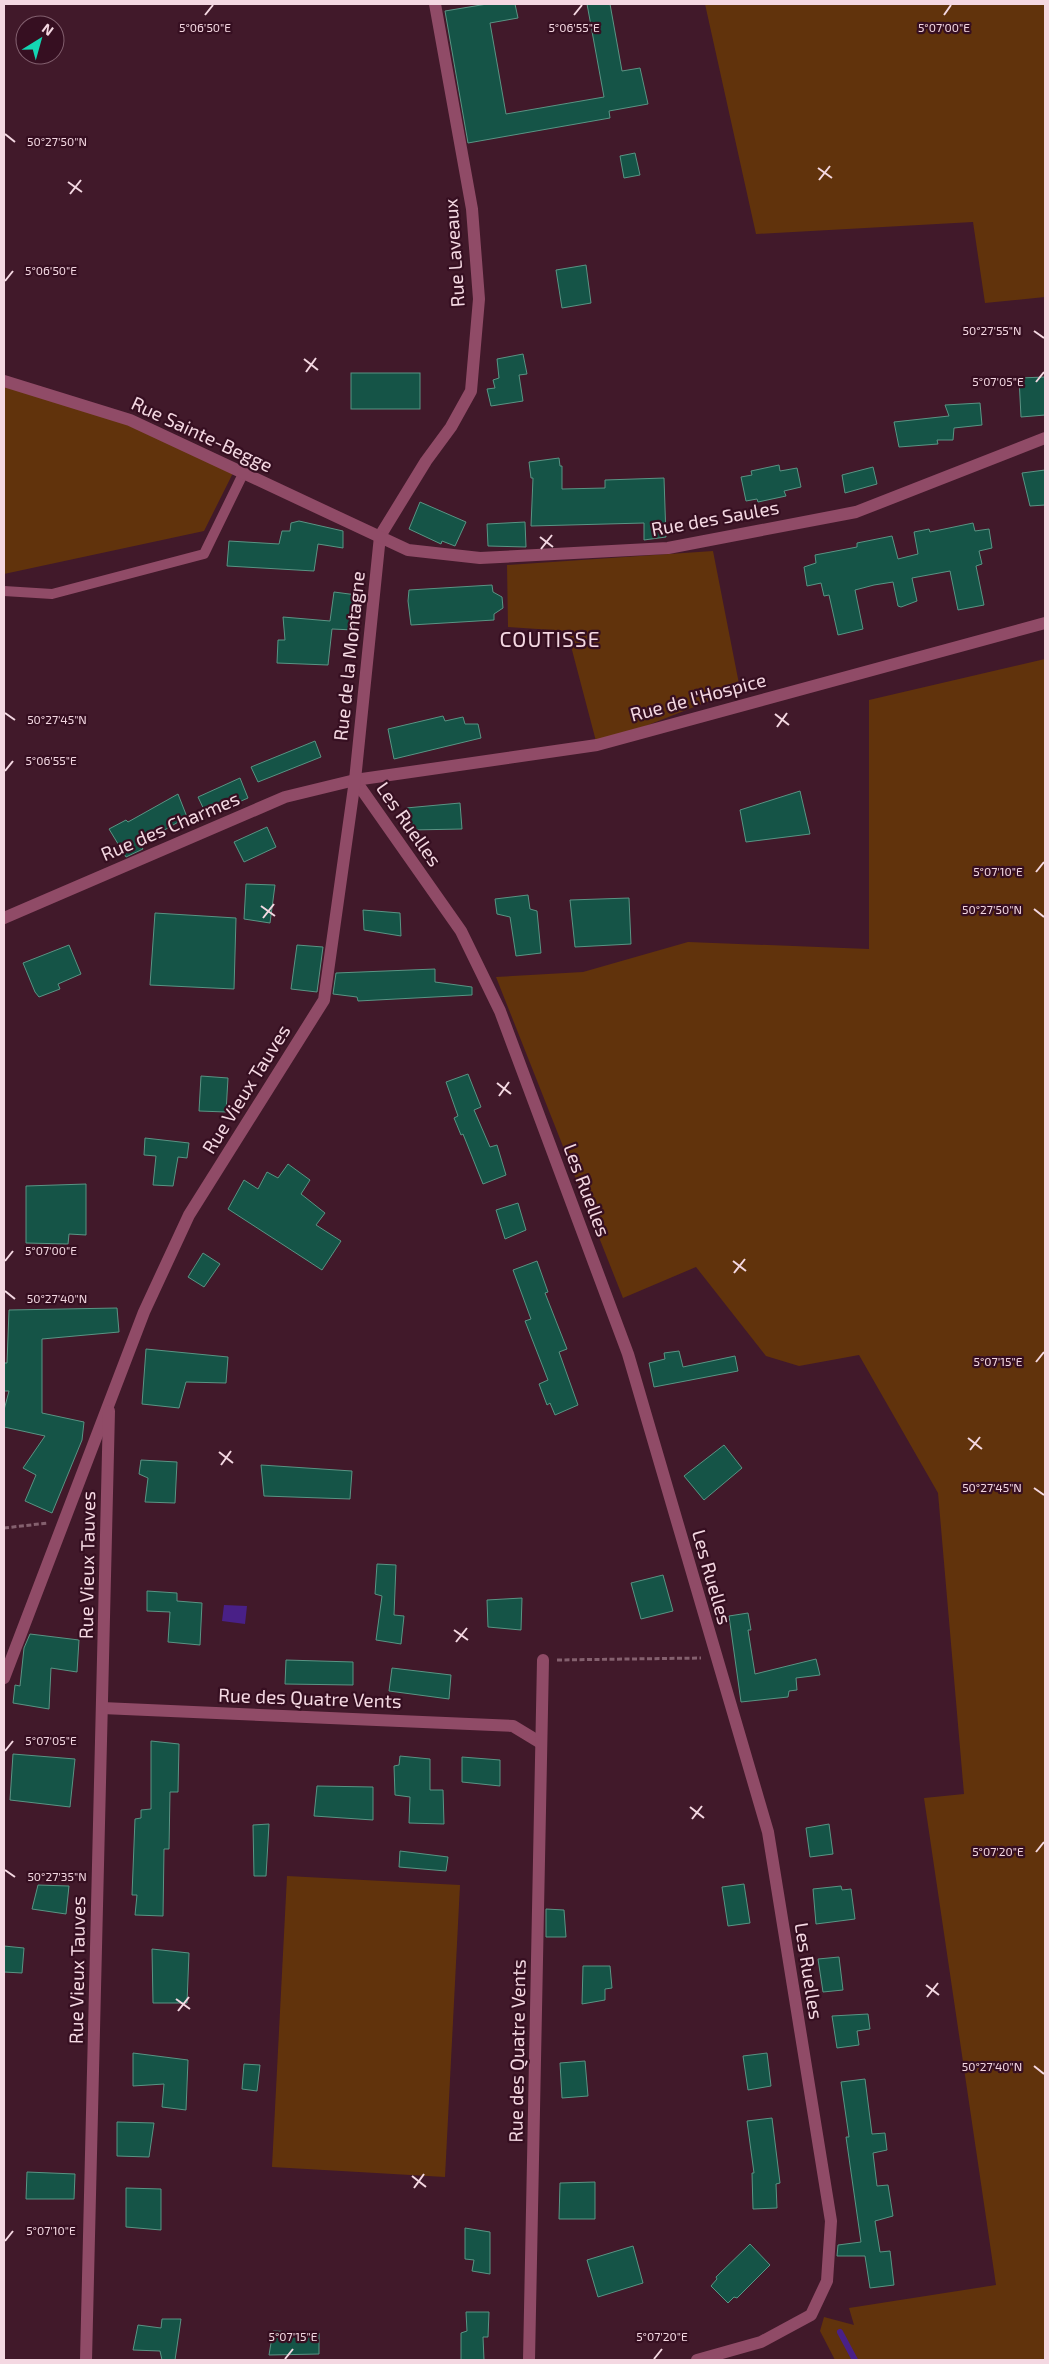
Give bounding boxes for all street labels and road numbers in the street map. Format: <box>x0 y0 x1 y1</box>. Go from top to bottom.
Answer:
street label: Rue Laveaux <box>438 198 469 308</box>
street label: Rue Sainte-Begge <box>128 391 276 476</box>
street label: Rue des Saules <box>649 495 781 540</box>
street label: Rue de la Montagne <box>328 570 369 742</box>
street label: Rue de l'Hospice <box>627 667 768 726</box>
street label: Les Ruelles <box>372 777 447 870</box>
street label: Rue des Charmes <box>97 786 243 865</box>
street label: Rue Vieux Tauves <box>197 1020 295 1158</box>
street label: Les Ruelles <box>559 1140 616 1240</box>
street label: Rue Vieux Tauves <box>74 1491 99 1639</box>
street label: Les Ruelles <box>688 1527 737 1627</box>
street label: Rue des Quatre Vents <box>218 1683 402 1712</box>
street label: Rue Vieux Tauves <box>64 1896 89 2044</box>
street label: Les Ruelles <box>790 1921 828 2021</box>
street label: Rue des Quatre Vents <box>503 1959 530 2143</box>

